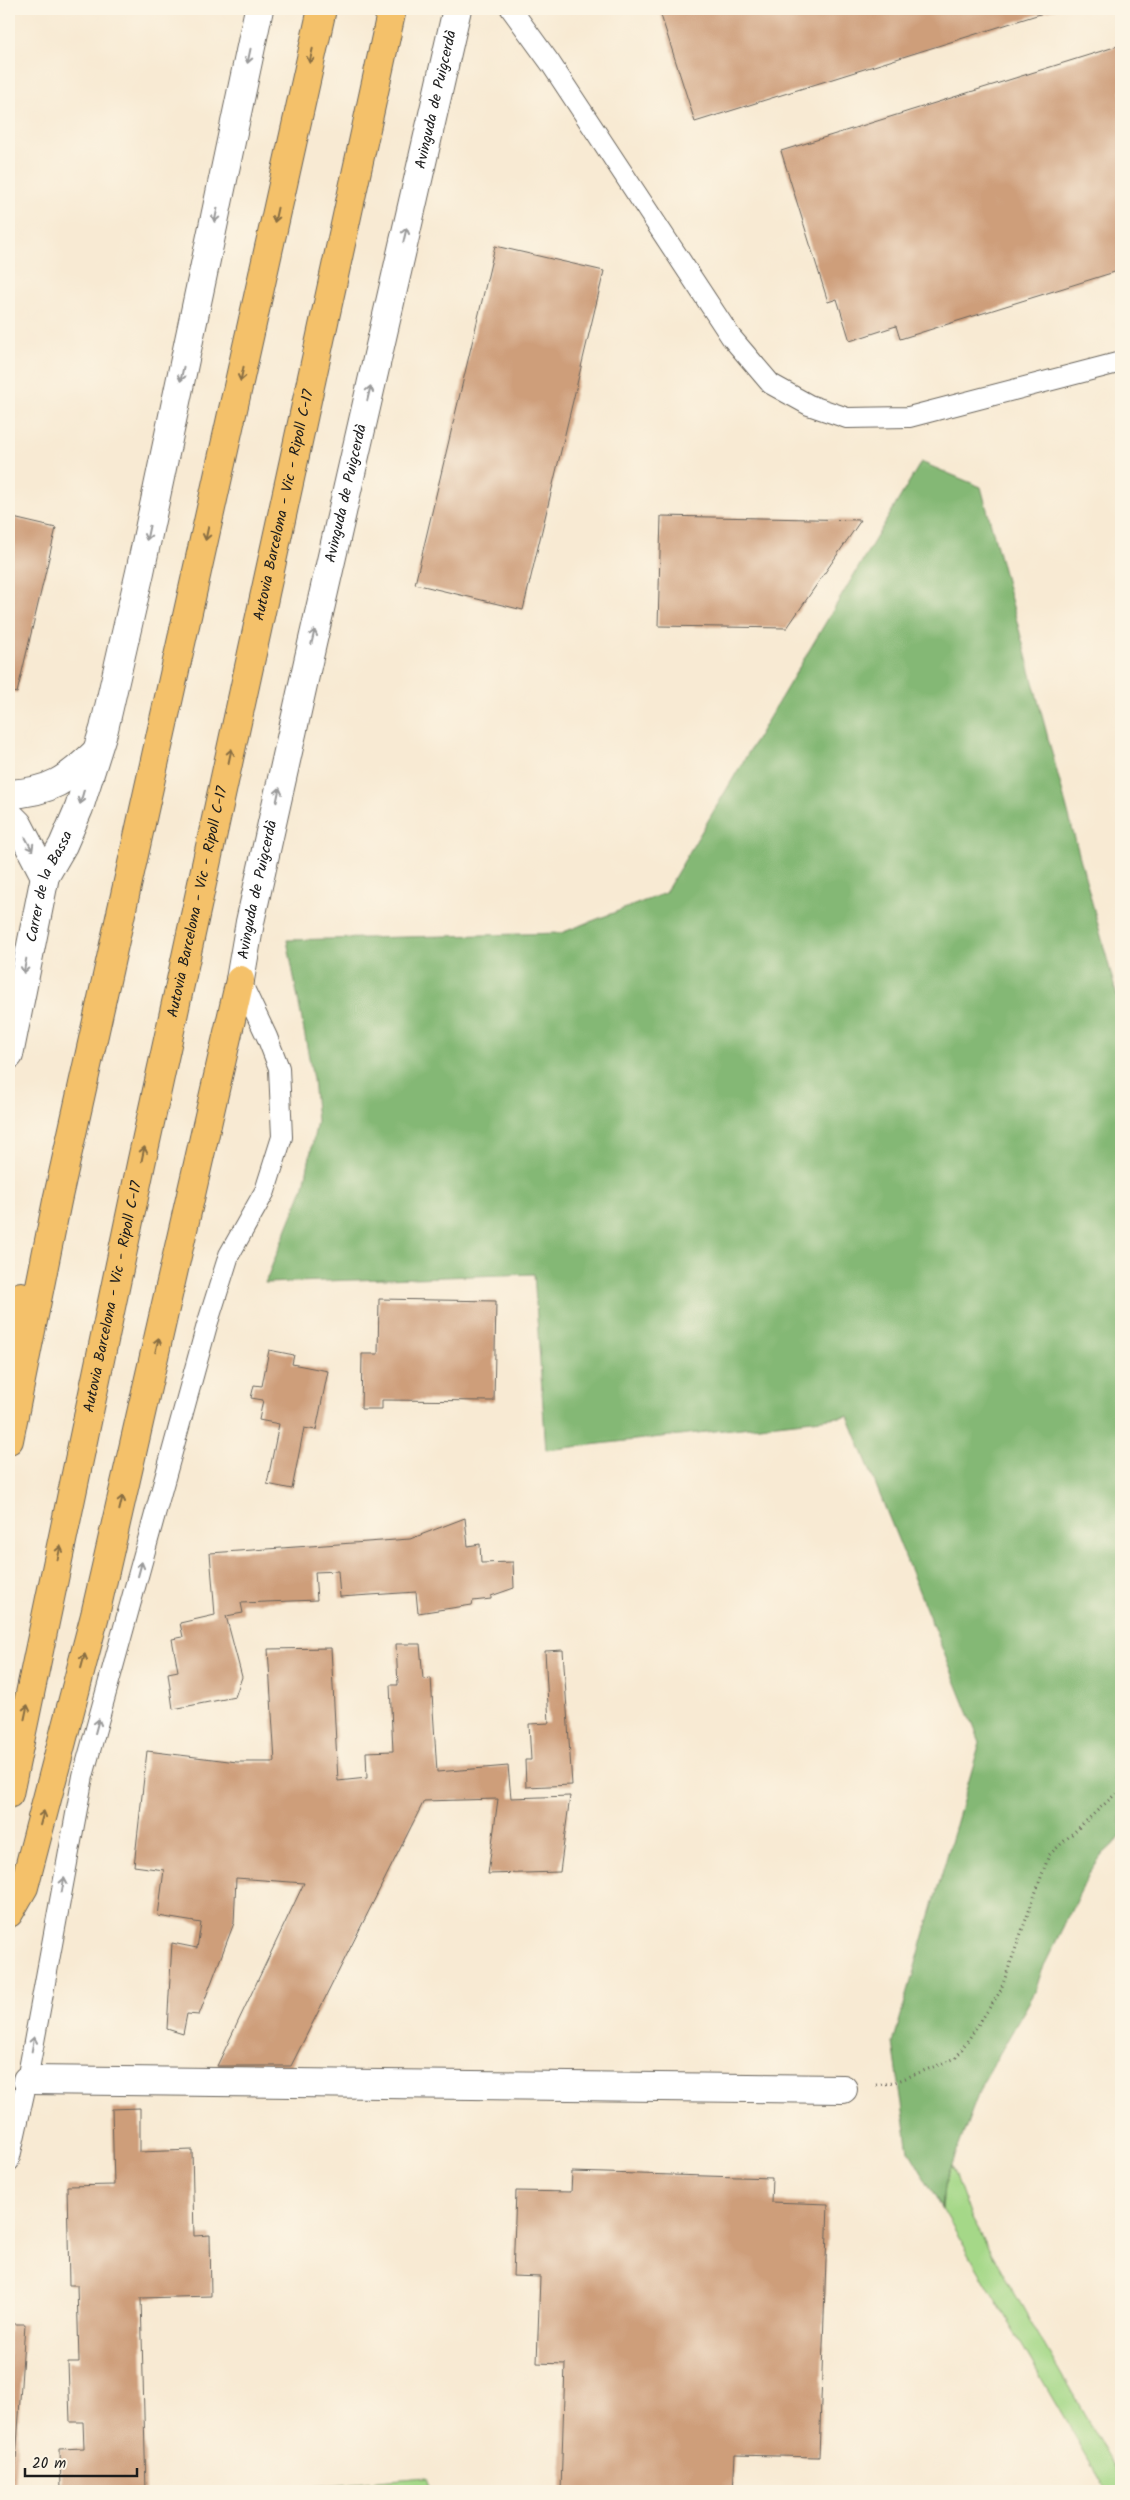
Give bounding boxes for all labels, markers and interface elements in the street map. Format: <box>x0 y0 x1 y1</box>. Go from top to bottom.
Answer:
street label: Avinguda de Puigcerdà <box>409 28 464 171</box>
one-way arrow <box>244 48 253 64</box>
one-way arrow <box>306 48 315 64</box>
one-way arrow <box>210 207 220 223</box>
one-way arrow <box>271 207 281 223</box>
one-way arrow <box>401 227 410 243</box>
one-way arrow <box>237 365 246 381</box>
one-way arrow <box>177 366 186 382</box>
one-way arrow <box>365 385 374 401</box>
street label: Autovia Barcelona - Vic - Ripoll C-17 <box>247 386 321 623</box>
street label: Avinguda de Puigcerdà <box>319 422 374 565</box>
one-way arrow <box>202 524 211 540</box>
one-way arrow <box>143 525 153 541</box>
one-way arrow <box>309 629 318 645</box>
one-way arrow <box>225 748 235 764</box>
street label: Autovia Barcelona - Vic - Ripoll C-17 <box>161 783 235 1020</box>
one-way arrow <box>274 788 283 804</box>
one-way arrow <box>77 789 87 805</box>
street label: Avinguda de Puigcerdà <box>232 818 284 961</box>
street label: Carrer de la Bassa <box>20 827 80 944</box>
one-way arrow <box>25 836 34 851</box>
one-way arrow <box>20 958 30 974</box>
one-way arrow <box>139 1147 148 1163</box>
street label: Autovia Barcelona - Vic - Ripoll C-17 <box>77 1178 149 1415</box>
one-way arrow <box>153 1337 162 1353</box>
one-way arrow <box>117 1496 126 1512</box>
one-way arrow <box>55 1545 64 1561</box>
one-way arrow <box>135 1561 145 1577</box>
one-way arrow <box>79 1654 89 1670</box>
one-way arrow <box>22 1704 31 1720</box>
one-way arrow <box>92 1718 102 1734</box>
one-way arrow <box>38 1811 47 1827</box>
one-way arrow <box>58 1877 68 1893</box>
one-way arrow <box>29 2037 39 2053</box>
scale bar <box>25 2445 138 2477</box>
text: 20 m <box>32 2452 66 2476</box>

